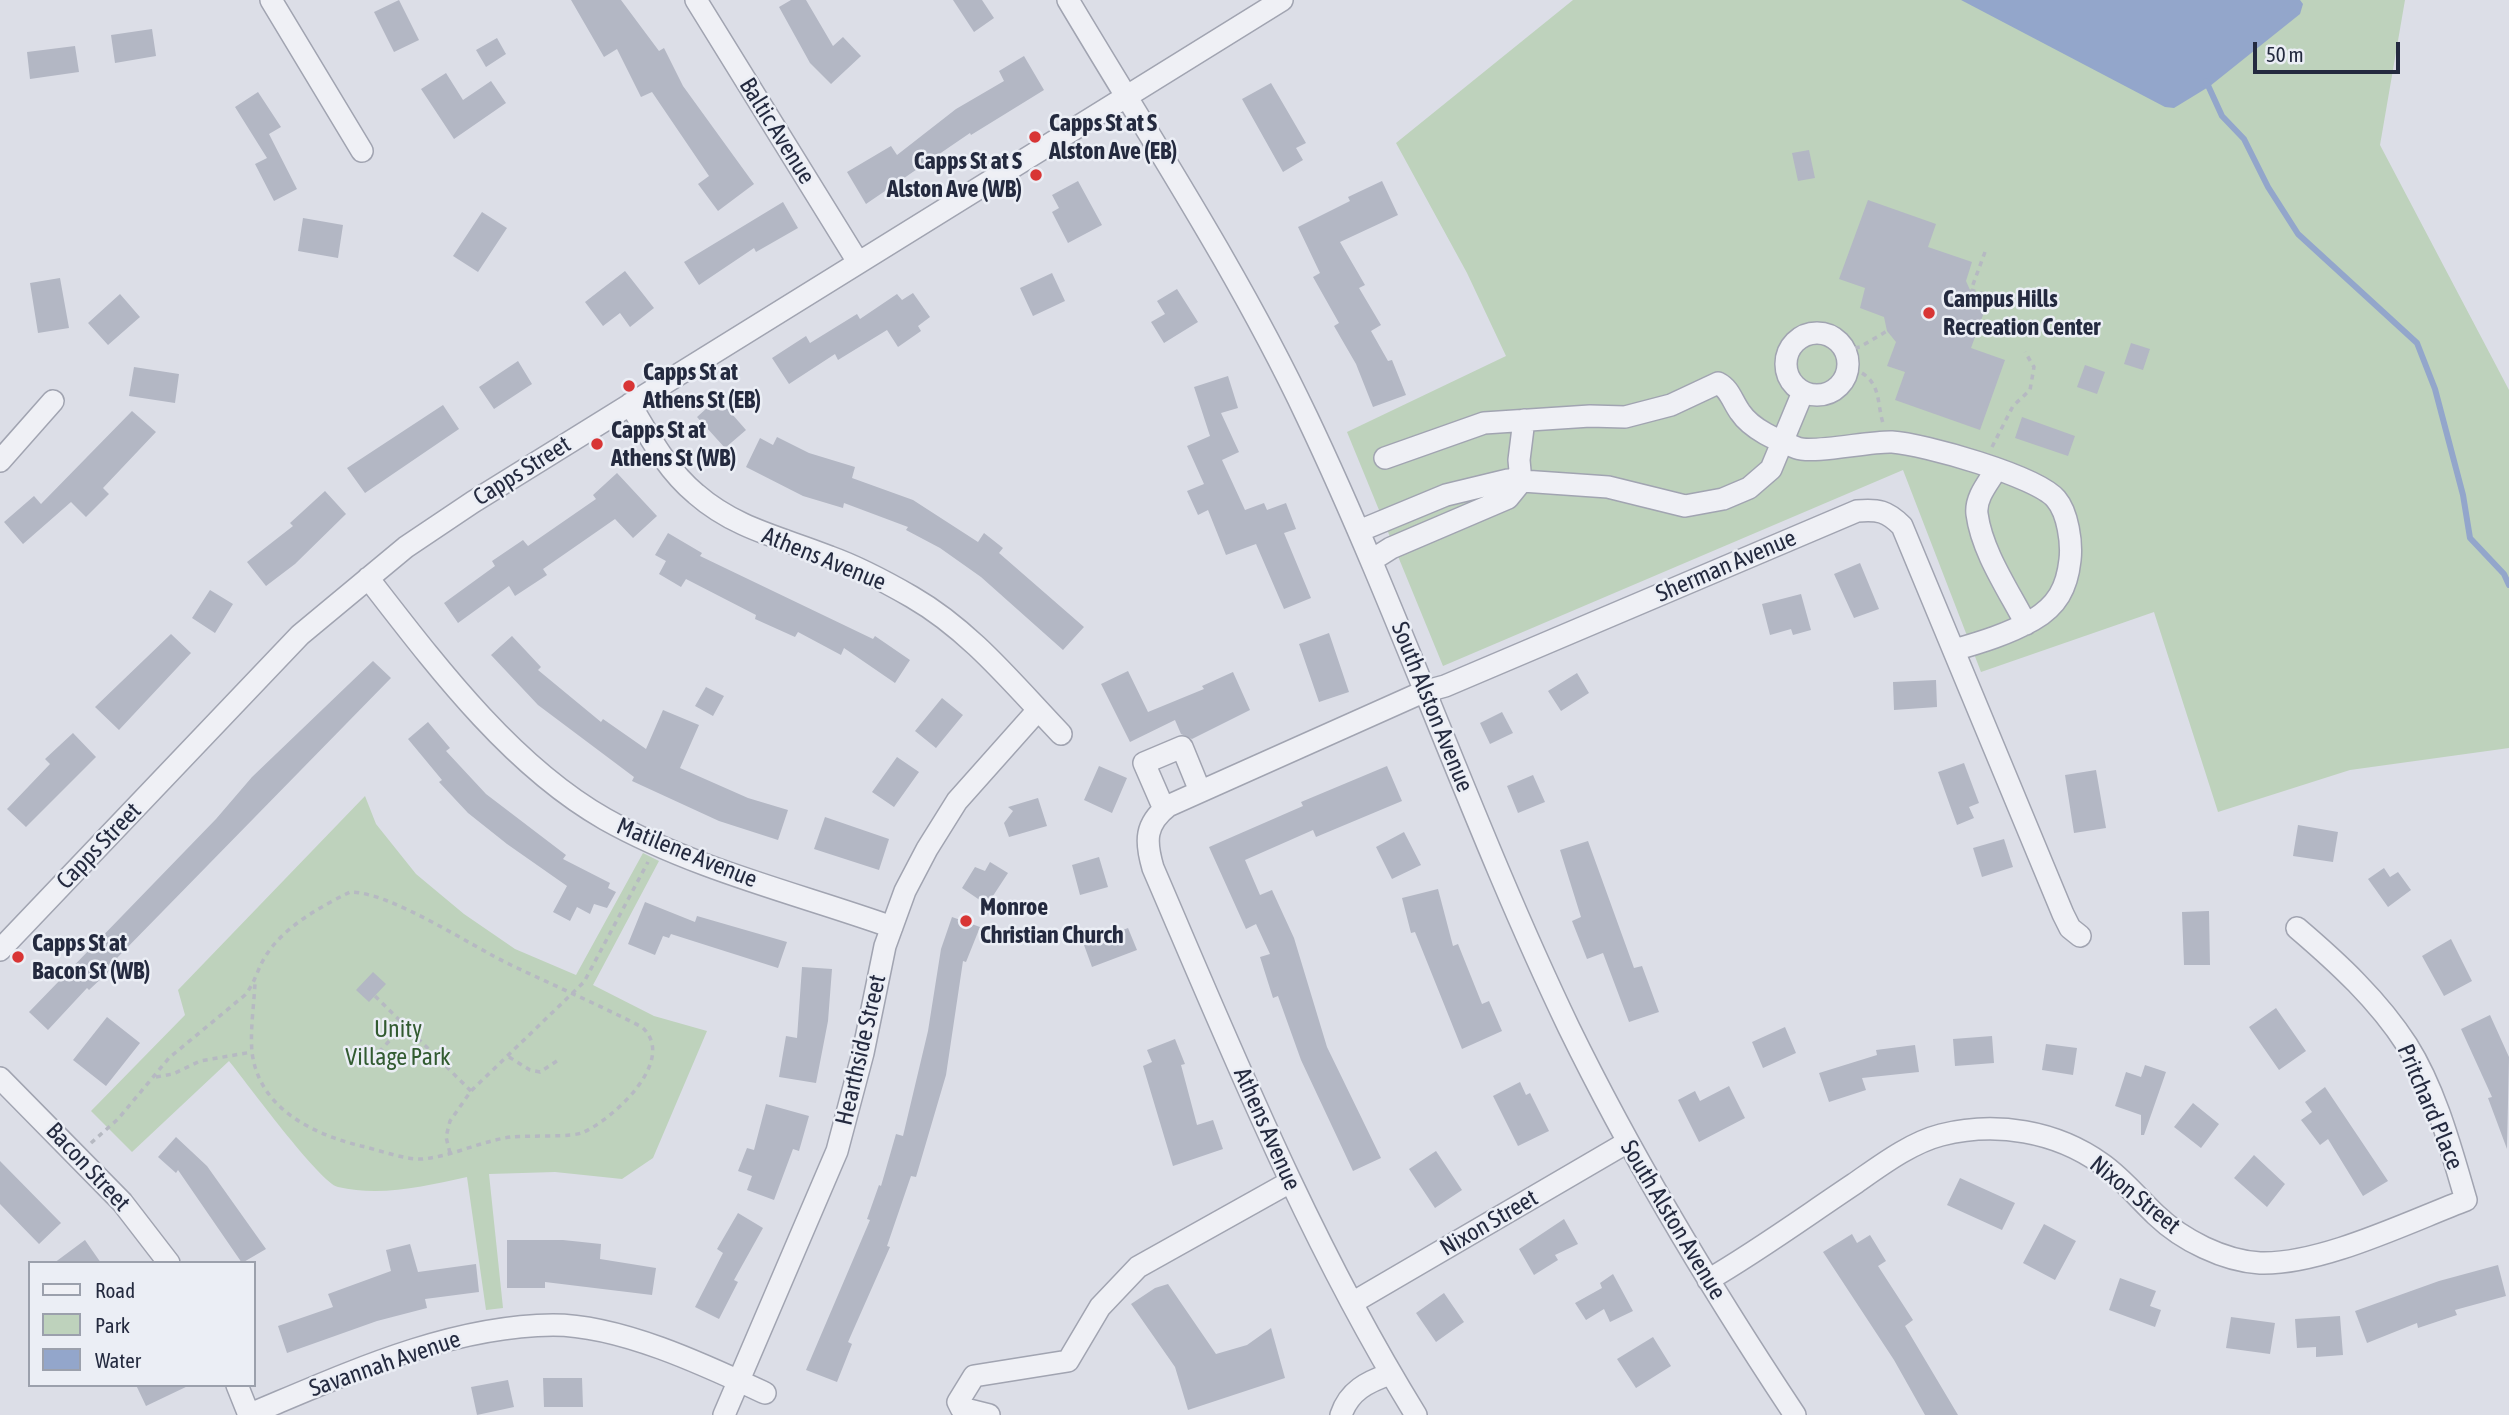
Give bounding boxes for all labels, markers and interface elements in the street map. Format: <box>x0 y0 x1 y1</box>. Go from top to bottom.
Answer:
scale bar <box>2257 28 2404 72</box>
text: 50 m <box>2266 42 2304 66</box>
street label: Baltic Avenue <box>733 73 821 189</box>
place label: Capps St at S Alston Ave (EB) <box>1049 109 1177 165</box>
marker: Capps St at S Alston Ave (EB) <box>1027 129 1043 145</box>
place label: Capps St at S Alston Ave (WB) <box>887 147 1022 203</box>
marker: Capps St at S Alston Ave (WB) <box>1028 167 1044 183</box>
place label: Campus Hills Recreation Center <box>1943 285 2100 341</box>
marker: Campus Hills Recreation Center <box>1921 305 1937 321</box>
place label: Capps St at Athens St (EB) <box>643 358 761 414</box>
marker: Capps St at Athens St (EB) <box>621 378 637 394</box>
place label: Capps St at Athens St (WB) <box>611 416 736 472</box>
street label: Capps Street <box>468 430 576 512</box>
marker: Capps St at Athens St (WB) <box>589 436 605 452</box>
street label: Athens Avenue <box>758 521 890 597</box>
street label: Sherman Avenue <box>1652 524 1800 608</box>
street label: South Alston Avenue <box>1385 618 1479 796</box>
street label: Capps Street <box>51 797 147 895</box>
street label: Matilene Avenue <box>613 812 761 894</box>
place label: Monroe Christian Church <box>980 893 1124 949</box>
marker: Monroe Christian Church <box>958 913 974 929</box>
place label: Capps St at Bacon St (WB) <box>32 929 150 985</box>
marker: Capps St at Bacon St (WB) <box>10 949 26 965</box>
street label: Hearthside Street <box>830 972 892 1128</box>
park label: Unity Village Park <box>345 1015 451 1071</box>
street label: Pritchard Place <box>2391 1040 2469 1174</box>
street label: Athens Avenue <box>1227 1063 1307 1195</box>
street label: Bacon Street <box>40 1117 136 1217</box>
street label: South Alston Avenue <box>1614 1135 1732 1305</box>
street label: Nixon Street <box>2084 1150 2186 1240</box>
street label: Nixon Street <box>1435 1184 1543 1262</box>
legend <box>28 1261 256 1387</box>
text: Road <box>95 1278 135 1302</box>
text: Park <box>95 1313 130 1337</box>
street label: Savannah Avenue <box>306 1325 464 1403</box>
text: Water <box>95 1348 141 1372</box>

